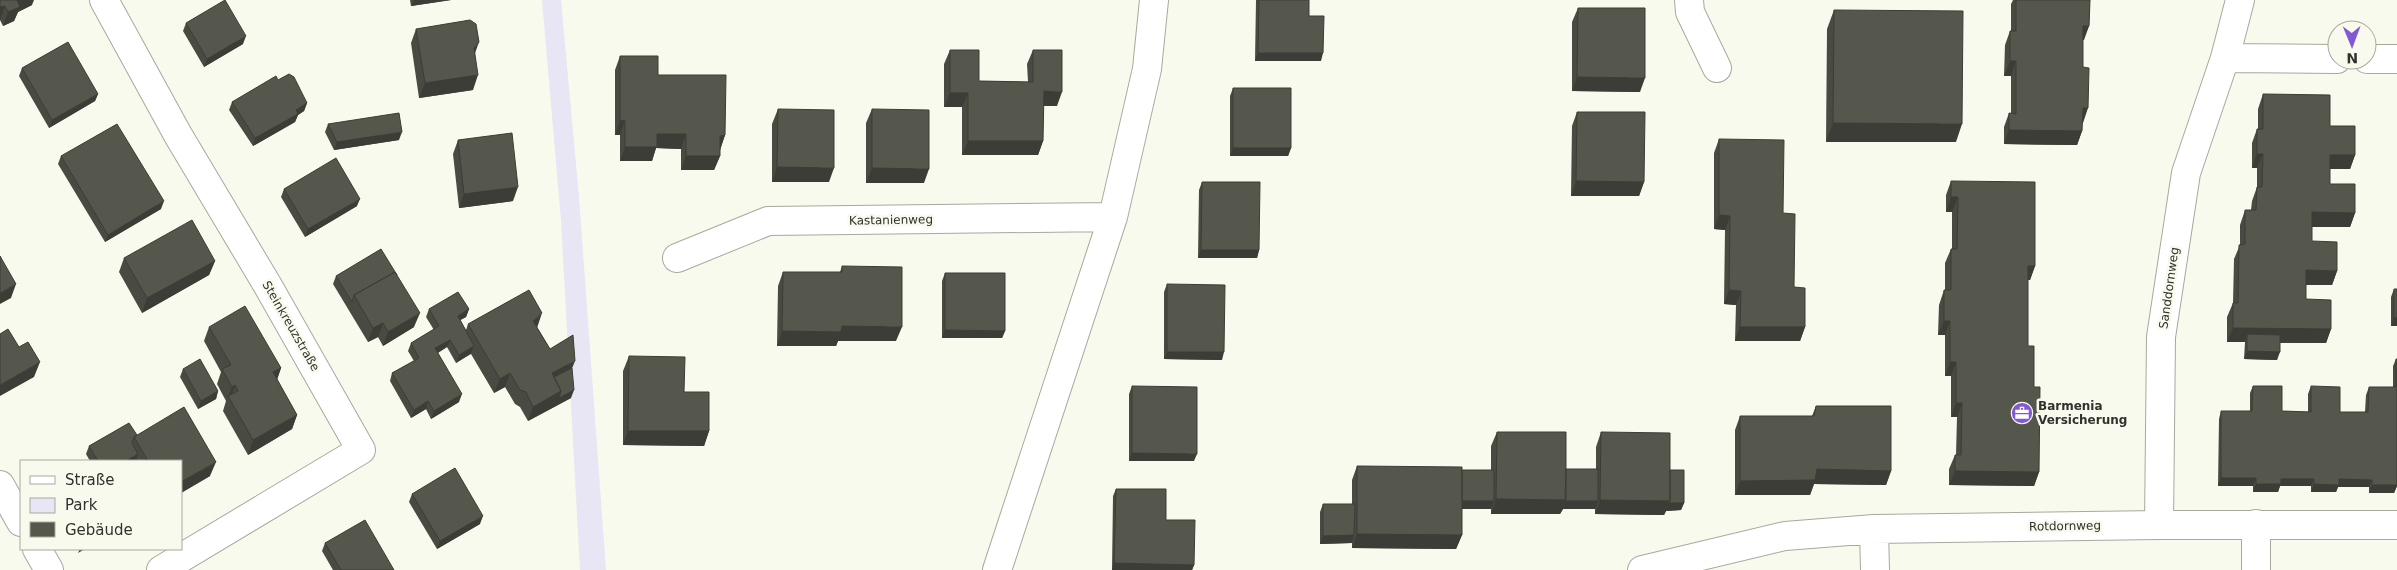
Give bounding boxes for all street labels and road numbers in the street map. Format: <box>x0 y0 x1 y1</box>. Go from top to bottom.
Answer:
street label: Kastanienweg <box>849 212 933 228</box>
street label: Sanddornweg <box>2156 246 2182 330</box>
street label: Steinkreuzstraße <box>260 278 322 374</box>
street label: Rotdornweg <box>2029 518 2101 534</box>

